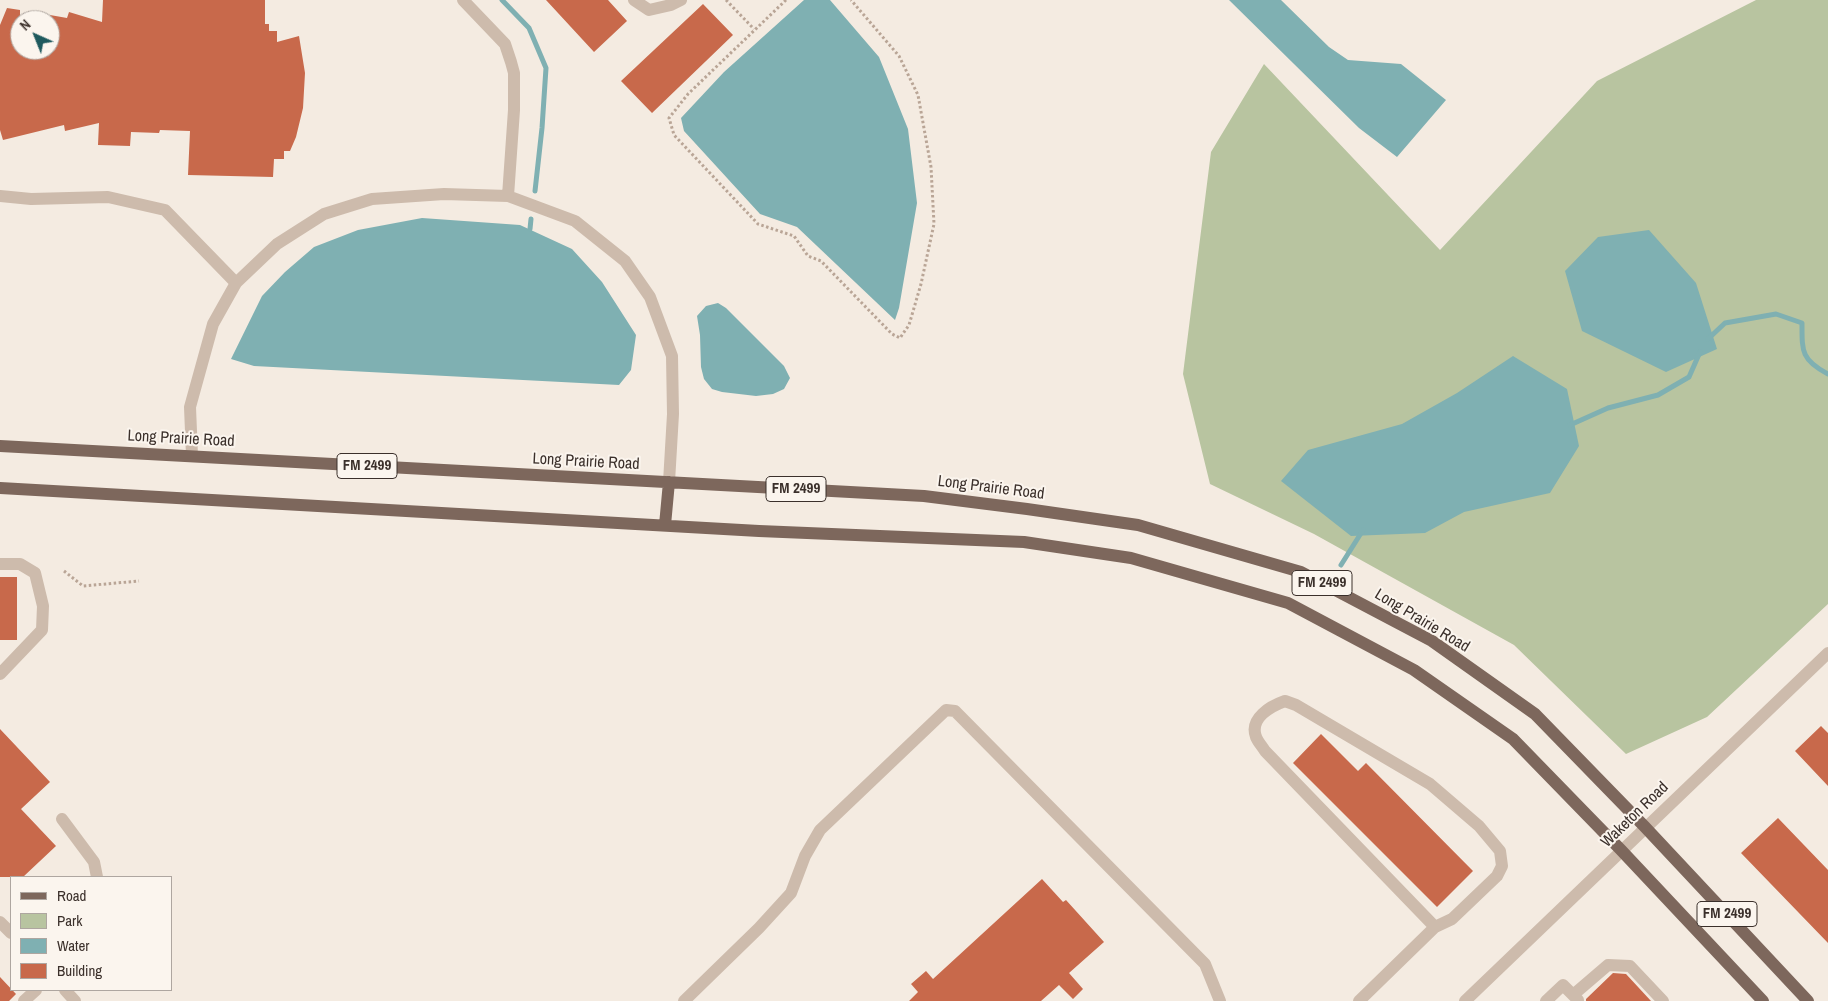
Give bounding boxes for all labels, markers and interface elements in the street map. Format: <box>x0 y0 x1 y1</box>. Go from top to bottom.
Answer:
north arrow <box>10 10 60 60</box>
text: N <box>16 16 35 34</box>
street label: Long Prairie Road <box>127 427 235 451</box>
street label: Long Prairie Road <box>532 450 640 474</box>
road number: FM 2499 <box>337 454 397 478</box>
street label: Long Prairie Road <box>937 472 1045 504</box>
road number: FM 2499 <box>766 476 826 502</box>
road number: FM 2499 <box>1292 570 1352 596</box>
street label: Long Prairie Road <box>1371 585 1473 657</box>
street label: Waketon Road <box>1597 778 1673 852</box>
legend <box>10 876 172 991</box>
text: Road <box>57 885 86 906</box>
road number: FM 2499 <box>1697 902 1757 926</box>
text: Park <box>57 910 82 931</box>
text: Water <box>57 935 89 956</box>
text: Building <box>57 960 102 981</box>

